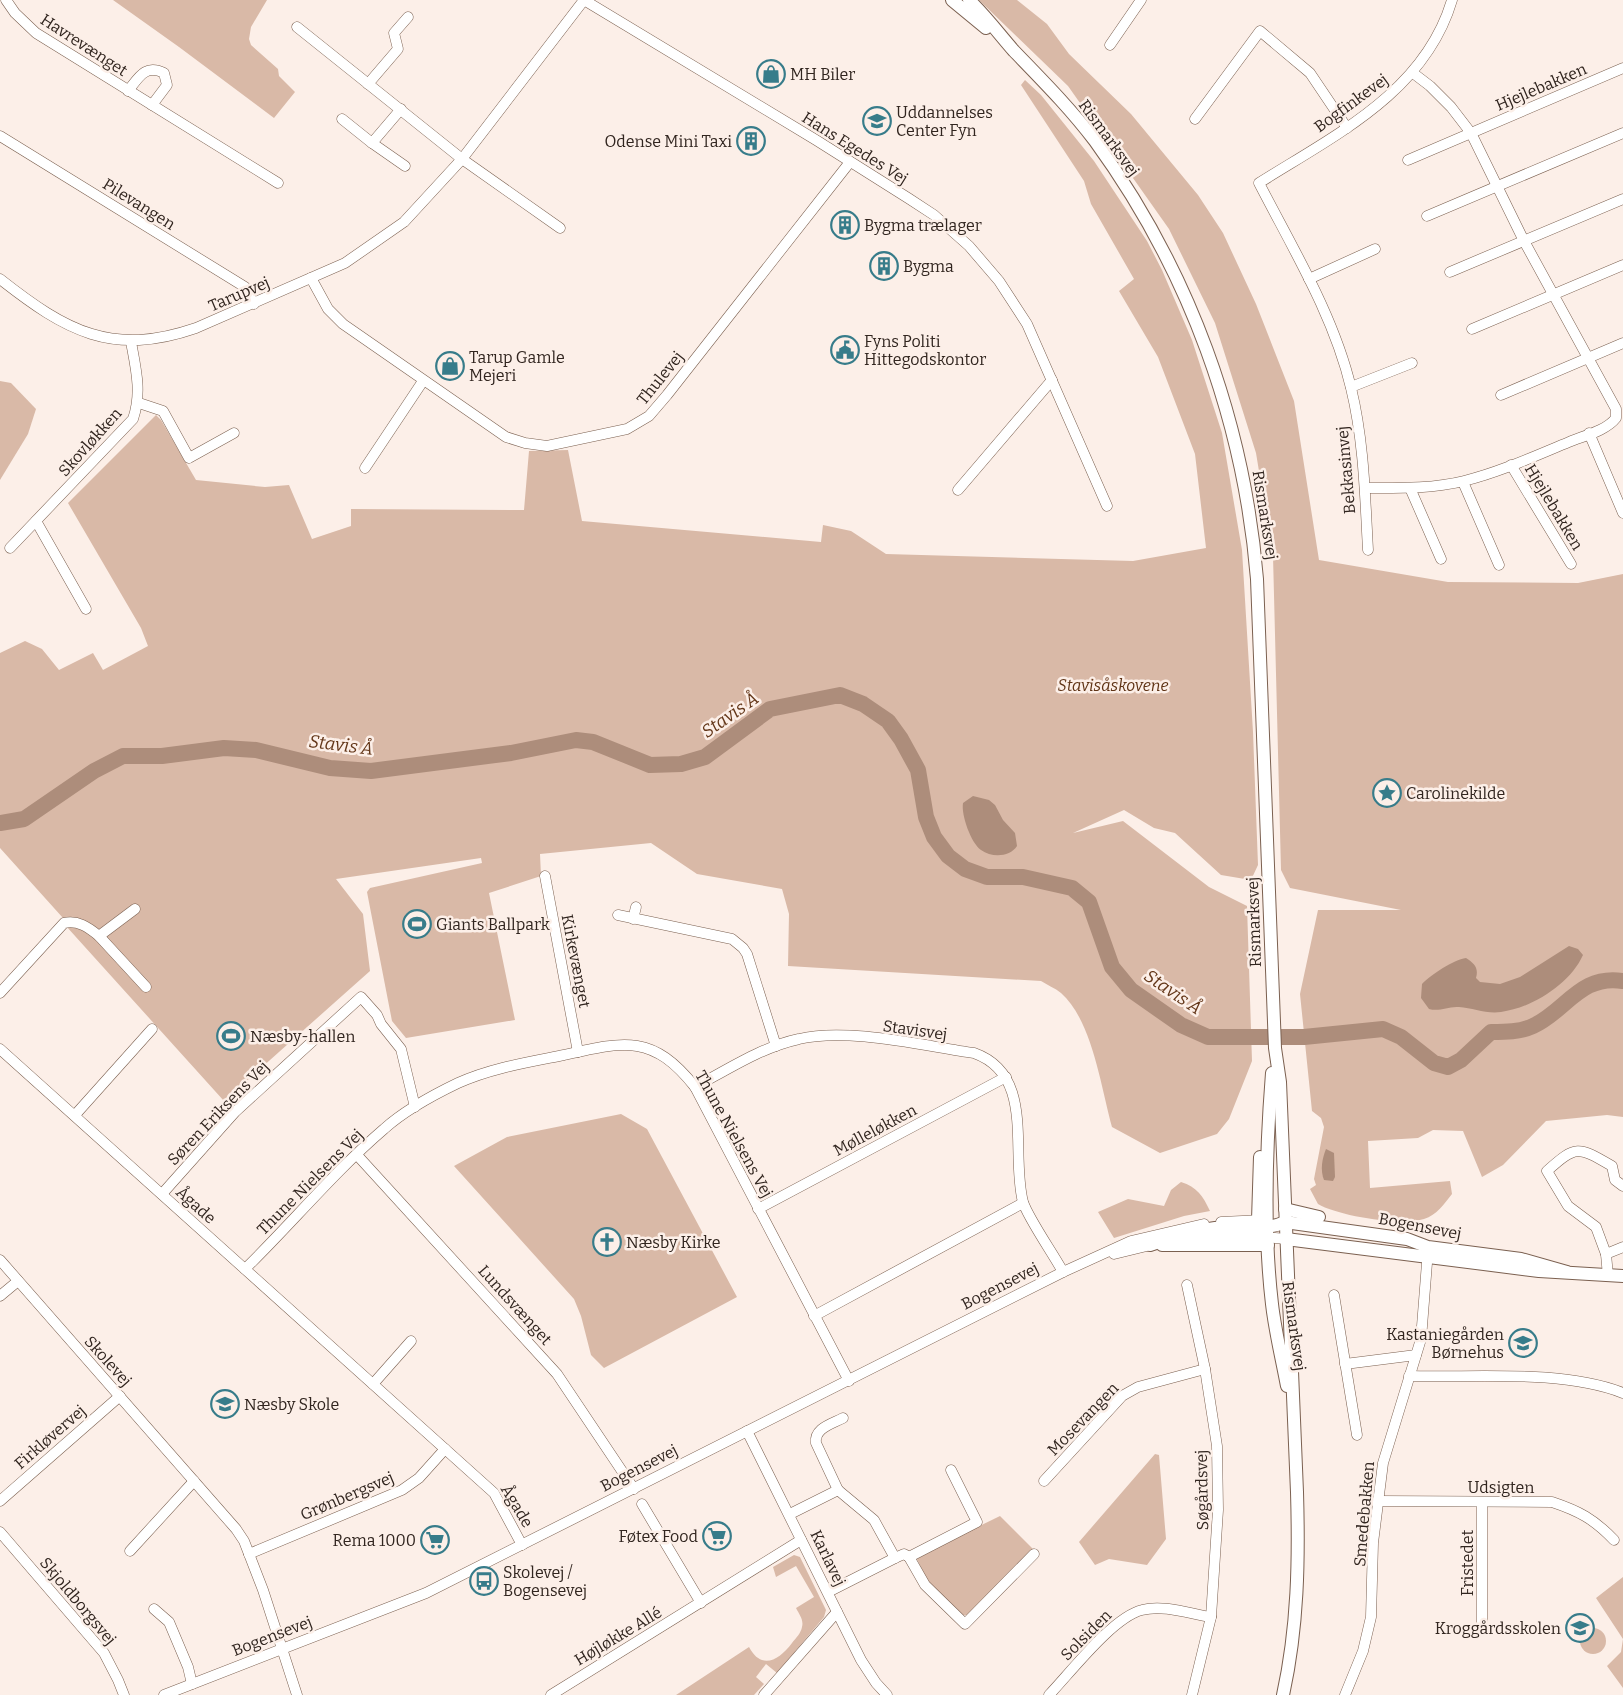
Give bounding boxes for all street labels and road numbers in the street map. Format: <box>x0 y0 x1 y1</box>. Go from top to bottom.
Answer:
street label: Havrevænget <box>37 10 131 80</box>
street label: Hjejlebakken <box>1493 59 1589 115</box>
street label: Bogfinkevej <box>1310 70 1392 136</box>
street label: Rismarksvej <box>1075 96 1143 180</box>
street label: Hans Egedes Vej <box>799 108 911 188</box>
street label: Pilevangen <box>99 174 179 234</box>
street label: Tarupvej <box>206 273 272 315</box>
street label: Thulevej <box>633 348 687 408</box>
street label: Skovløkken <box>54 404 126 480</box>
street label: Bekkasinvej <box>1333 425 1359 515</box>
street label: Hjejlebakken <box>1521 460 1587 554</box>
street label: Rismarksvej <box>1249 469 1281 561</box>
street label: Rismarksvej <box>1243 876 1265 968</box>
street label: Kirkevænget <box>558 913 594 1010</box>
street label: Stavisvej <box>882 1016 948 1044</box>
street label: Søren Eriksens Vej <box>163 1057 273 1169</box>
street label: Thune Nielsens Vej <box>691 1067 777 1201</box>
street label: Mølleløkken <box>830 1100 920 1160</box>
street label: Thune Nielsens Vej <box>253 1125 367 1239</box>
street label: Ågade <box>172 1182 220 1228</box>
street label: Bogensevej <box>1377 1209 1463 1243</box>
street label: Bogensevej <box>958 1258 1042 1314</box>
street label: Lundsvænget <box>474 1261 556 1349</box>
street label: Rismarksvej <box>1278 1280 1310 1372</box>
street label: Skolevej <box>80 1332 136 1390</box>
street label: Mosevangen <box>1044 1379 1122 1459</box>
street label: Firkløvervej <box>11 1401 89 1473</box>
street label: Bogensevej <box>597 1440 681 1496</box>
street label: Søgårdsvej <box>1192 1449 1212 1531</box>
street label: Smedebakken <box>1350 1461 1378 1567</box>
street label: Grønbergsvej <box>297 1468 397 1524</box>
street label: Udsigten <box>1468 1478 1534 1497</box>
street label: Ågade <box>497 1481 538 1531</box>
street label: Karlavej <box>806 1527 850 1589</box>
street label: Fristedet <box>1458 1530 1477 1596</box>
street label: Skjoldborgsvej <box>36 1553 120 1649</box>
street label: Højløkke Allé <box>571 1603 665 1669</box>
street label: Solsiden <box>1057 1606 1115 1664</box>
street label: Bogensevej <box>229 1612 315 1660</box>

